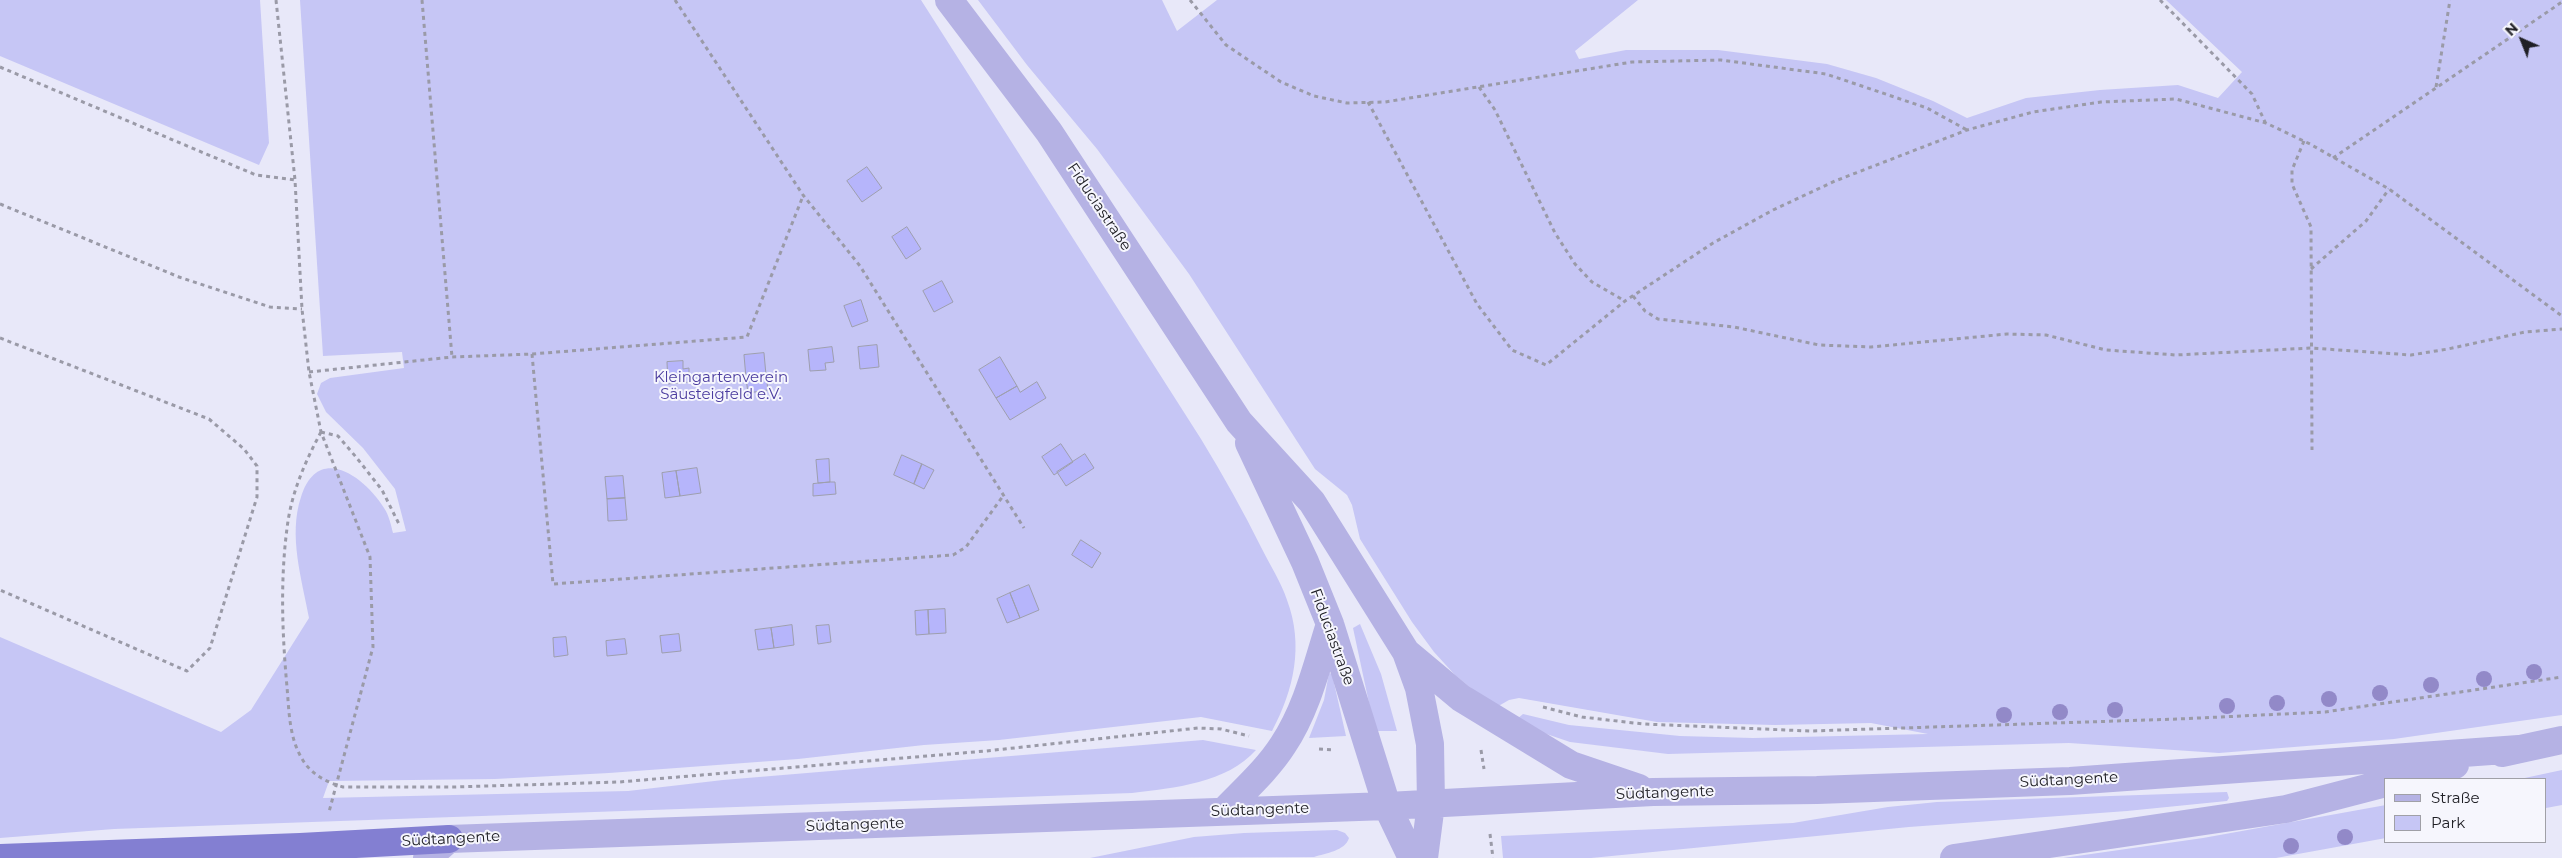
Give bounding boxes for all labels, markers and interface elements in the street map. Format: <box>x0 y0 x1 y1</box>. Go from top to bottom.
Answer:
north arrow <box>2497 15 2547 65</box>
text: N <box>2501 19 2522 40</box>
street label: Fiduciastraße <box>1063 160 1135 254</box>
park label: Kleingartenverein Säusteigfeld e.V. <box>654 369 788 404</box>
street label: Fiduciastraße <box>1306 586 1358 688</box>
street label: Südtangente <box>2019 768 2119 792</box>
legend <box>2384 778 2547 843</box>
street label: Südtangente <box>1615 782 1715 804</box>
text: Straße <box>2431 788 2480 807</box>
street label: Südtangente <box>1210 799 1310 821</box>
text: Park <box>2431 813 2465 832</box>
street label: Südtangente <box>805 814 905 836</box>
street label: Südtangente <box>401 827 501 851</box>

